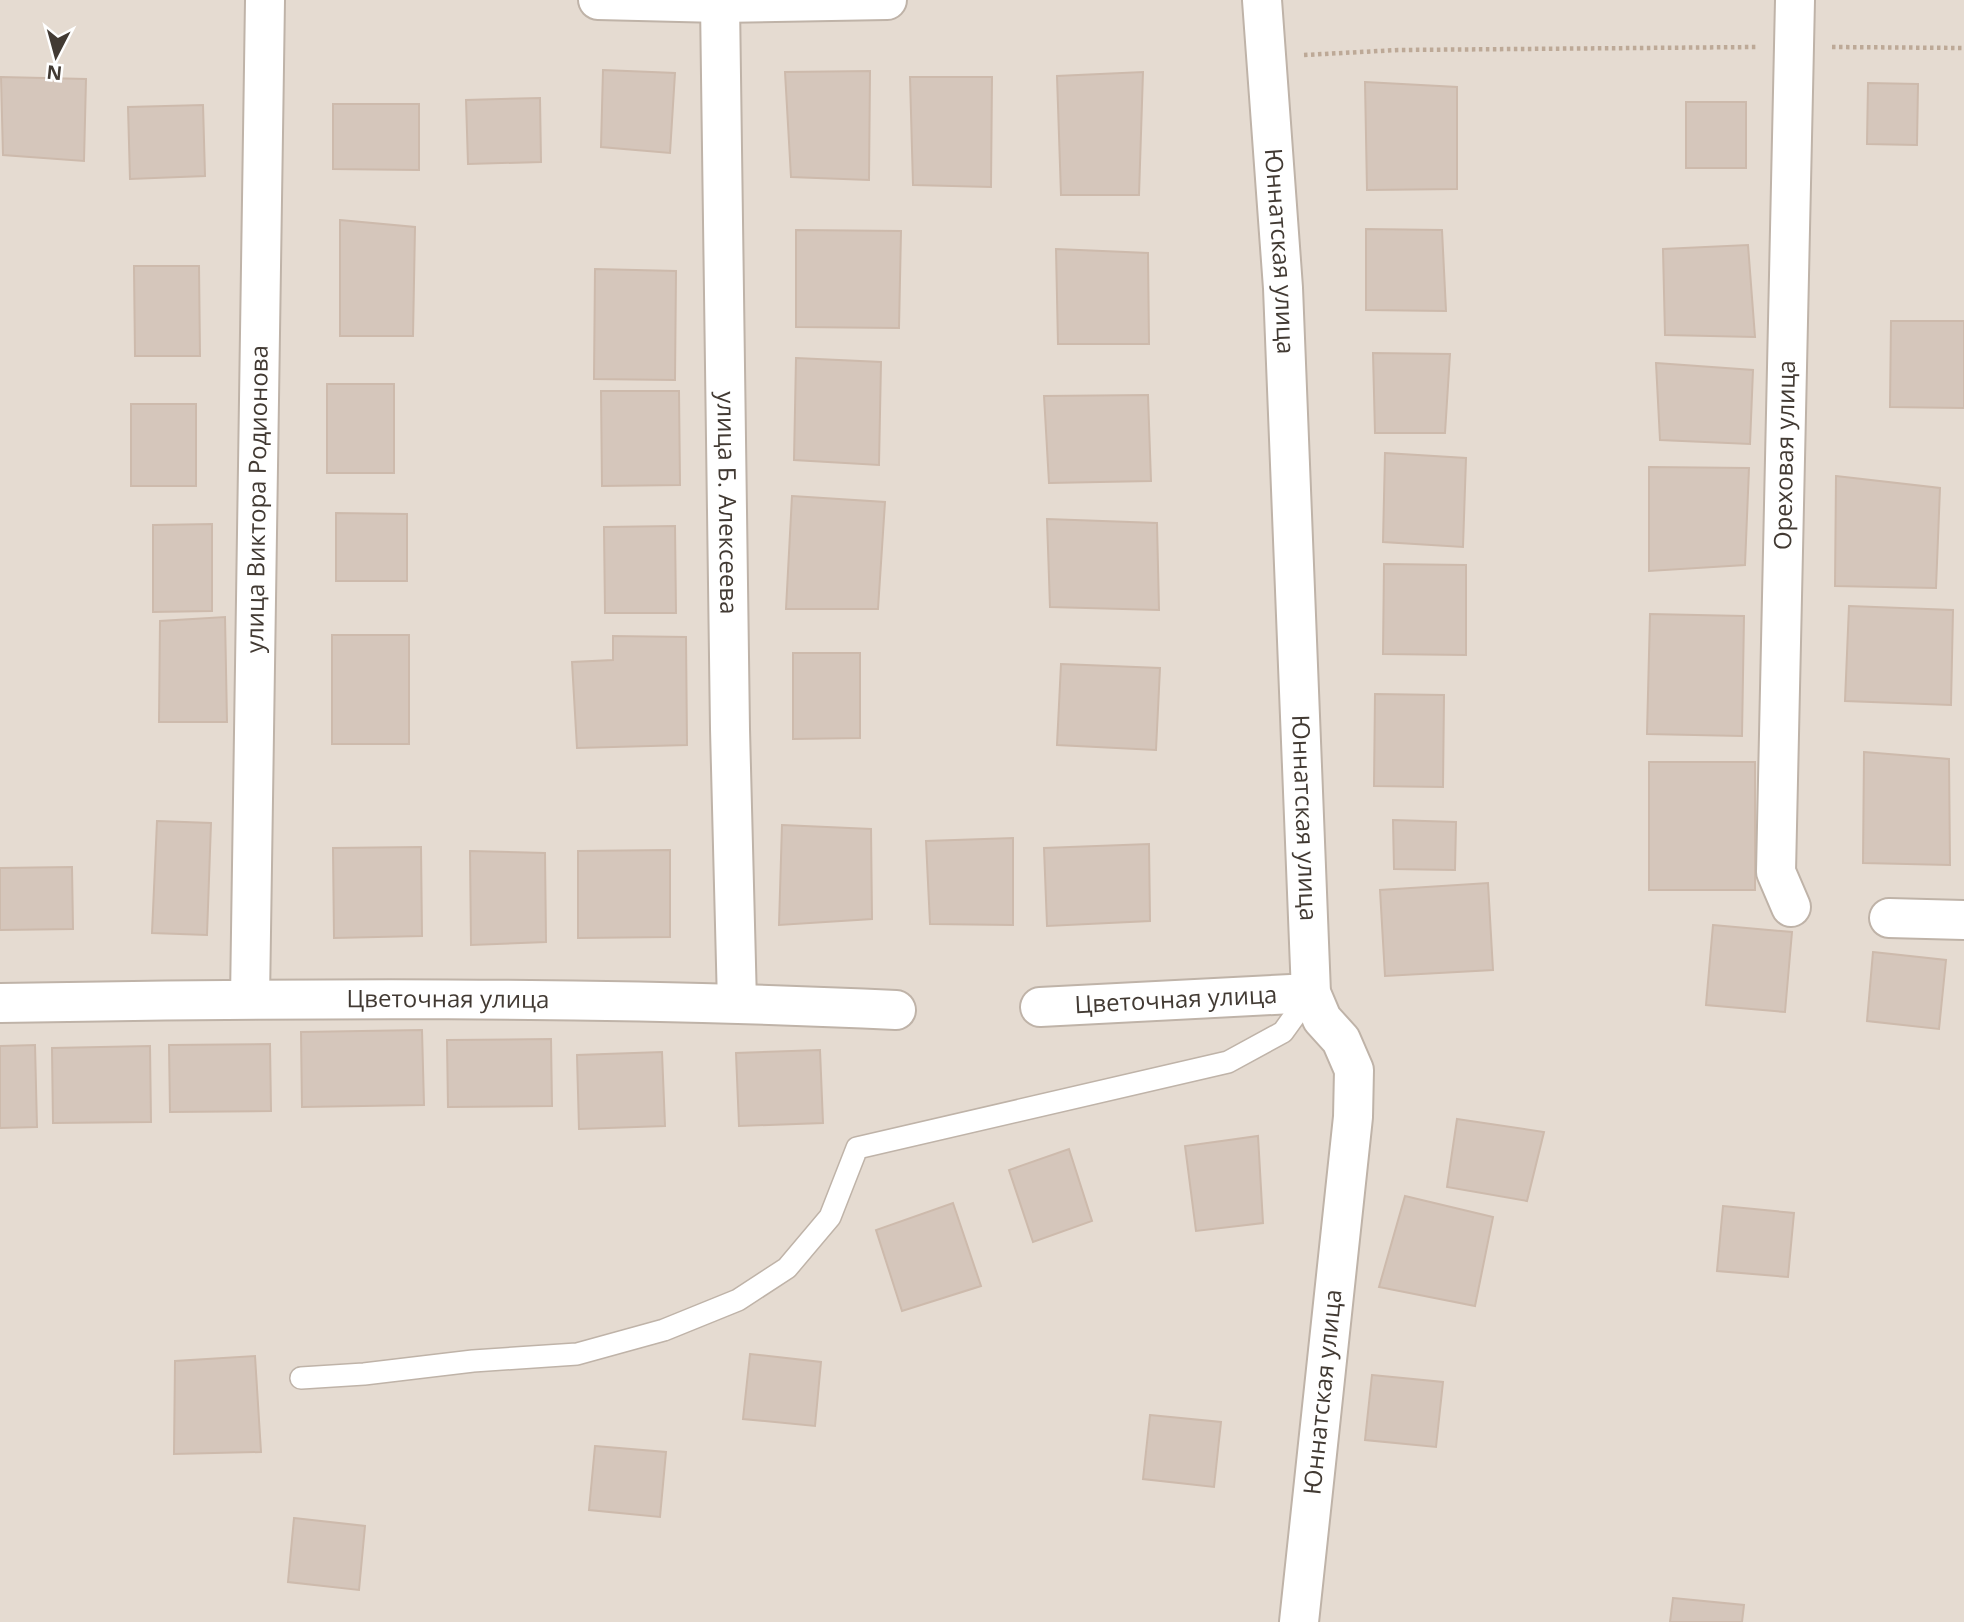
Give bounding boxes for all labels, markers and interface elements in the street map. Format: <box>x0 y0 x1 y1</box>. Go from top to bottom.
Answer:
north arrow <box>21 21 91 91</box>
text: N <box>45 59 63 87</box>
street label: Юннатская улица <box>1258 147 1304 355</box>
street label: улица Виктора Родионова <box>237 345 275 653</box>
street label: Ореховая улица <box>1765 360 1802 550</box>
street label: улица Б. Алексеева <box>710 391 746 615</box>
street label: Юннатская улица <box>1285 714 1326 922</box>
street label: Цветочная улица <box>1074 977 1278 1020</box>
street label: Цветочная улица <box>347 981 550 1015</box>
street label: Юннатская улица <box>1294 1288 1349 1496</box>

